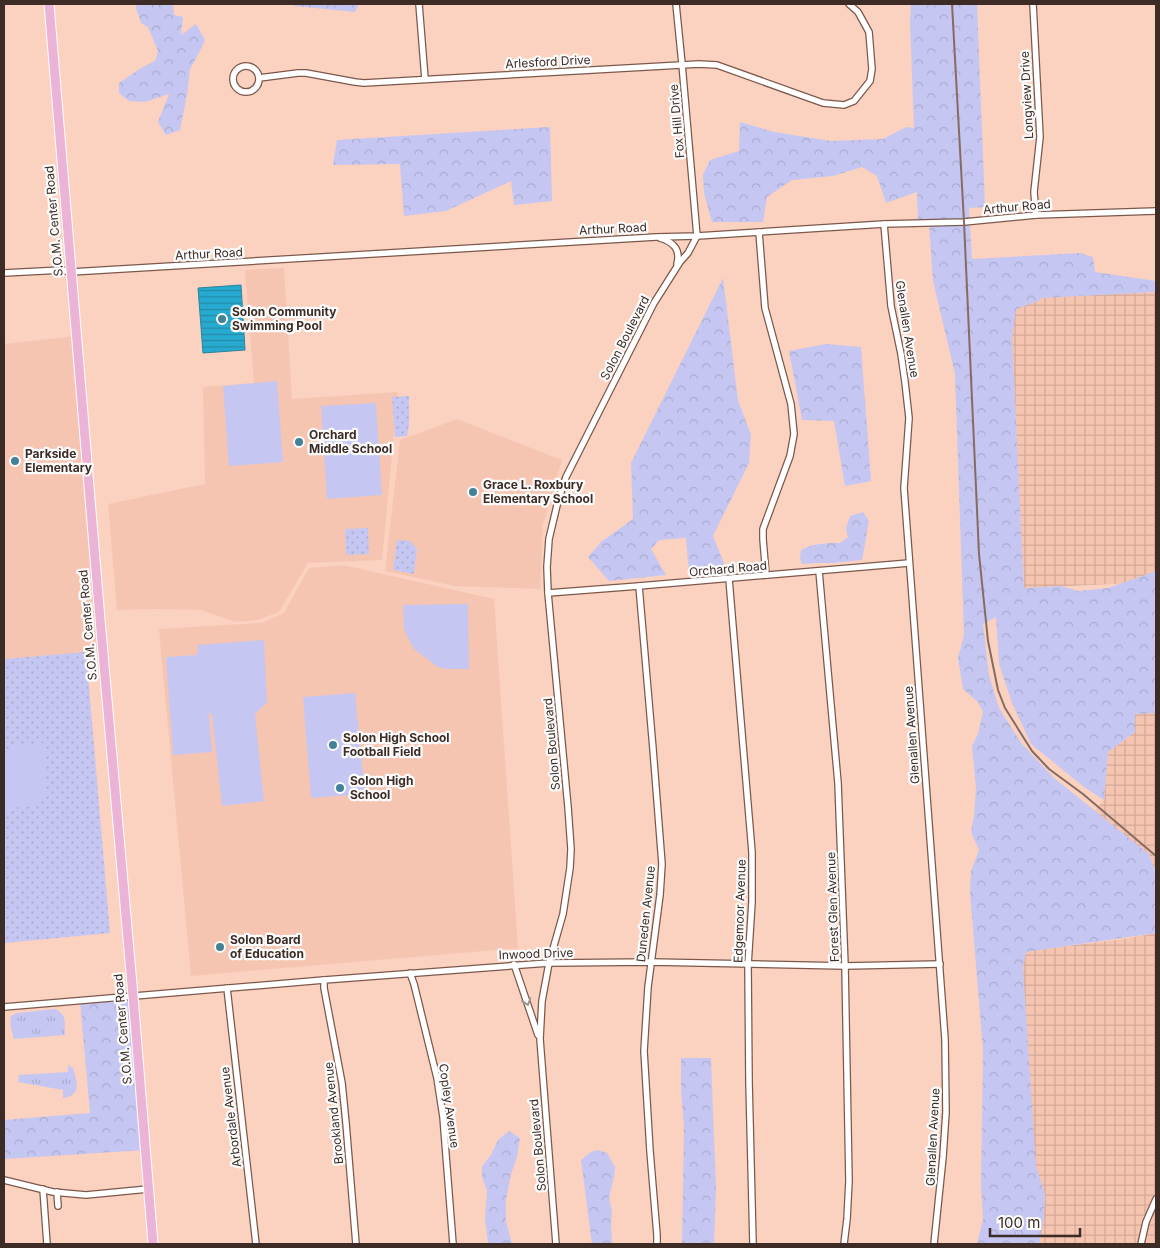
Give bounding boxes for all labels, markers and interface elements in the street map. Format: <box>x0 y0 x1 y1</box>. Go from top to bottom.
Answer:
street label: Longview Drive <box>1017 51 1036 139</box>
street label: Arlesford Drive <box>505 52 591 71</box>
street label: Fox Hill Drive <box>666 83 687 159</box>
street label: S.O.M. Center Road <box>41 165 66 277</box>
street label: Arthur Road <box>982 196 1051 217</box>
street label: Arthur Road <box>579 219 647 238</box>
street label: Arthur Road <box>175 244 243 263</box>
street label: Glenallen Avenue <box>892 279 923 379</box>
street label: Solon Boulevard <box>597 293 652 382</box>
place label: Solon Community Swimming Pool <box>232 304 337 333</box>
marker: Solon Community Swimming Pool <box>216 313 228 325</box>
place label: Orchard Middle School <box>309 427 392 456</box>
marker: Orchard Middle School <box>293 436 305 448</box>
place label: Parkside Elementary <box>25 446 93 475</box>
marker: Parkside Elementary <box>9 455 21 467</box>
place label: Grace L. Roxbury Elementary School <box>483 477 593 506</box>
marker: Grace L. Roxbury Elementary School <box>467 486 479 498</box>
street label: Orchard Road <box>688 558 768 579</box>
street label: S.O.M. Center Road <box>75 569 100 681</box>
street label: Glenallen Avenue <box>901 686 922 784</box>
street label: Solon Boulevard <box>540 697 563 791</box>
place label: Solon High School Football Field <box>343 730 450 759</box>
marker: Solon High School Football Field <box>327 739 339 751</box>
place label: Solon High School <box>350 773 413 802</box>
marker: Solon High School <box>334 782 346 794</box>
street label: Forest Glen Avenue <box>823 852 842 962</box>
street label: Edgemoor Avenue <box>730 859 749 963</box>
street label: Duneden Avenue <box>633 865 658 963</box>
place label: Solon Board of Education <box>230 932 304 961</box>
marker: Solon Board of Education <box>214 941 226 953</box>
street label: Inwood Drive <box>498 945 574 962</box>
street label: S.O.M. Center Road <box>110 973 135 1085</box>
one-way arrow <box>521 997 531 1006</box>
street label: Brookland Avenue <box>321 1061 346 1165</box>
street label: Copley Avenue <box>436 1063 463 1149</box>
street label: Arbordale Avenue <box>217 1066 244 1168</box>
street label: Glenallen Avenue <box>922 1088 943 1186</box>
street label: Solon Boulevard <box>526 1098 549 1192</box>
scale bar <box>990 1206 1080 1238</box>
text: 100 m <box>998 1213 1040 1232</box>

